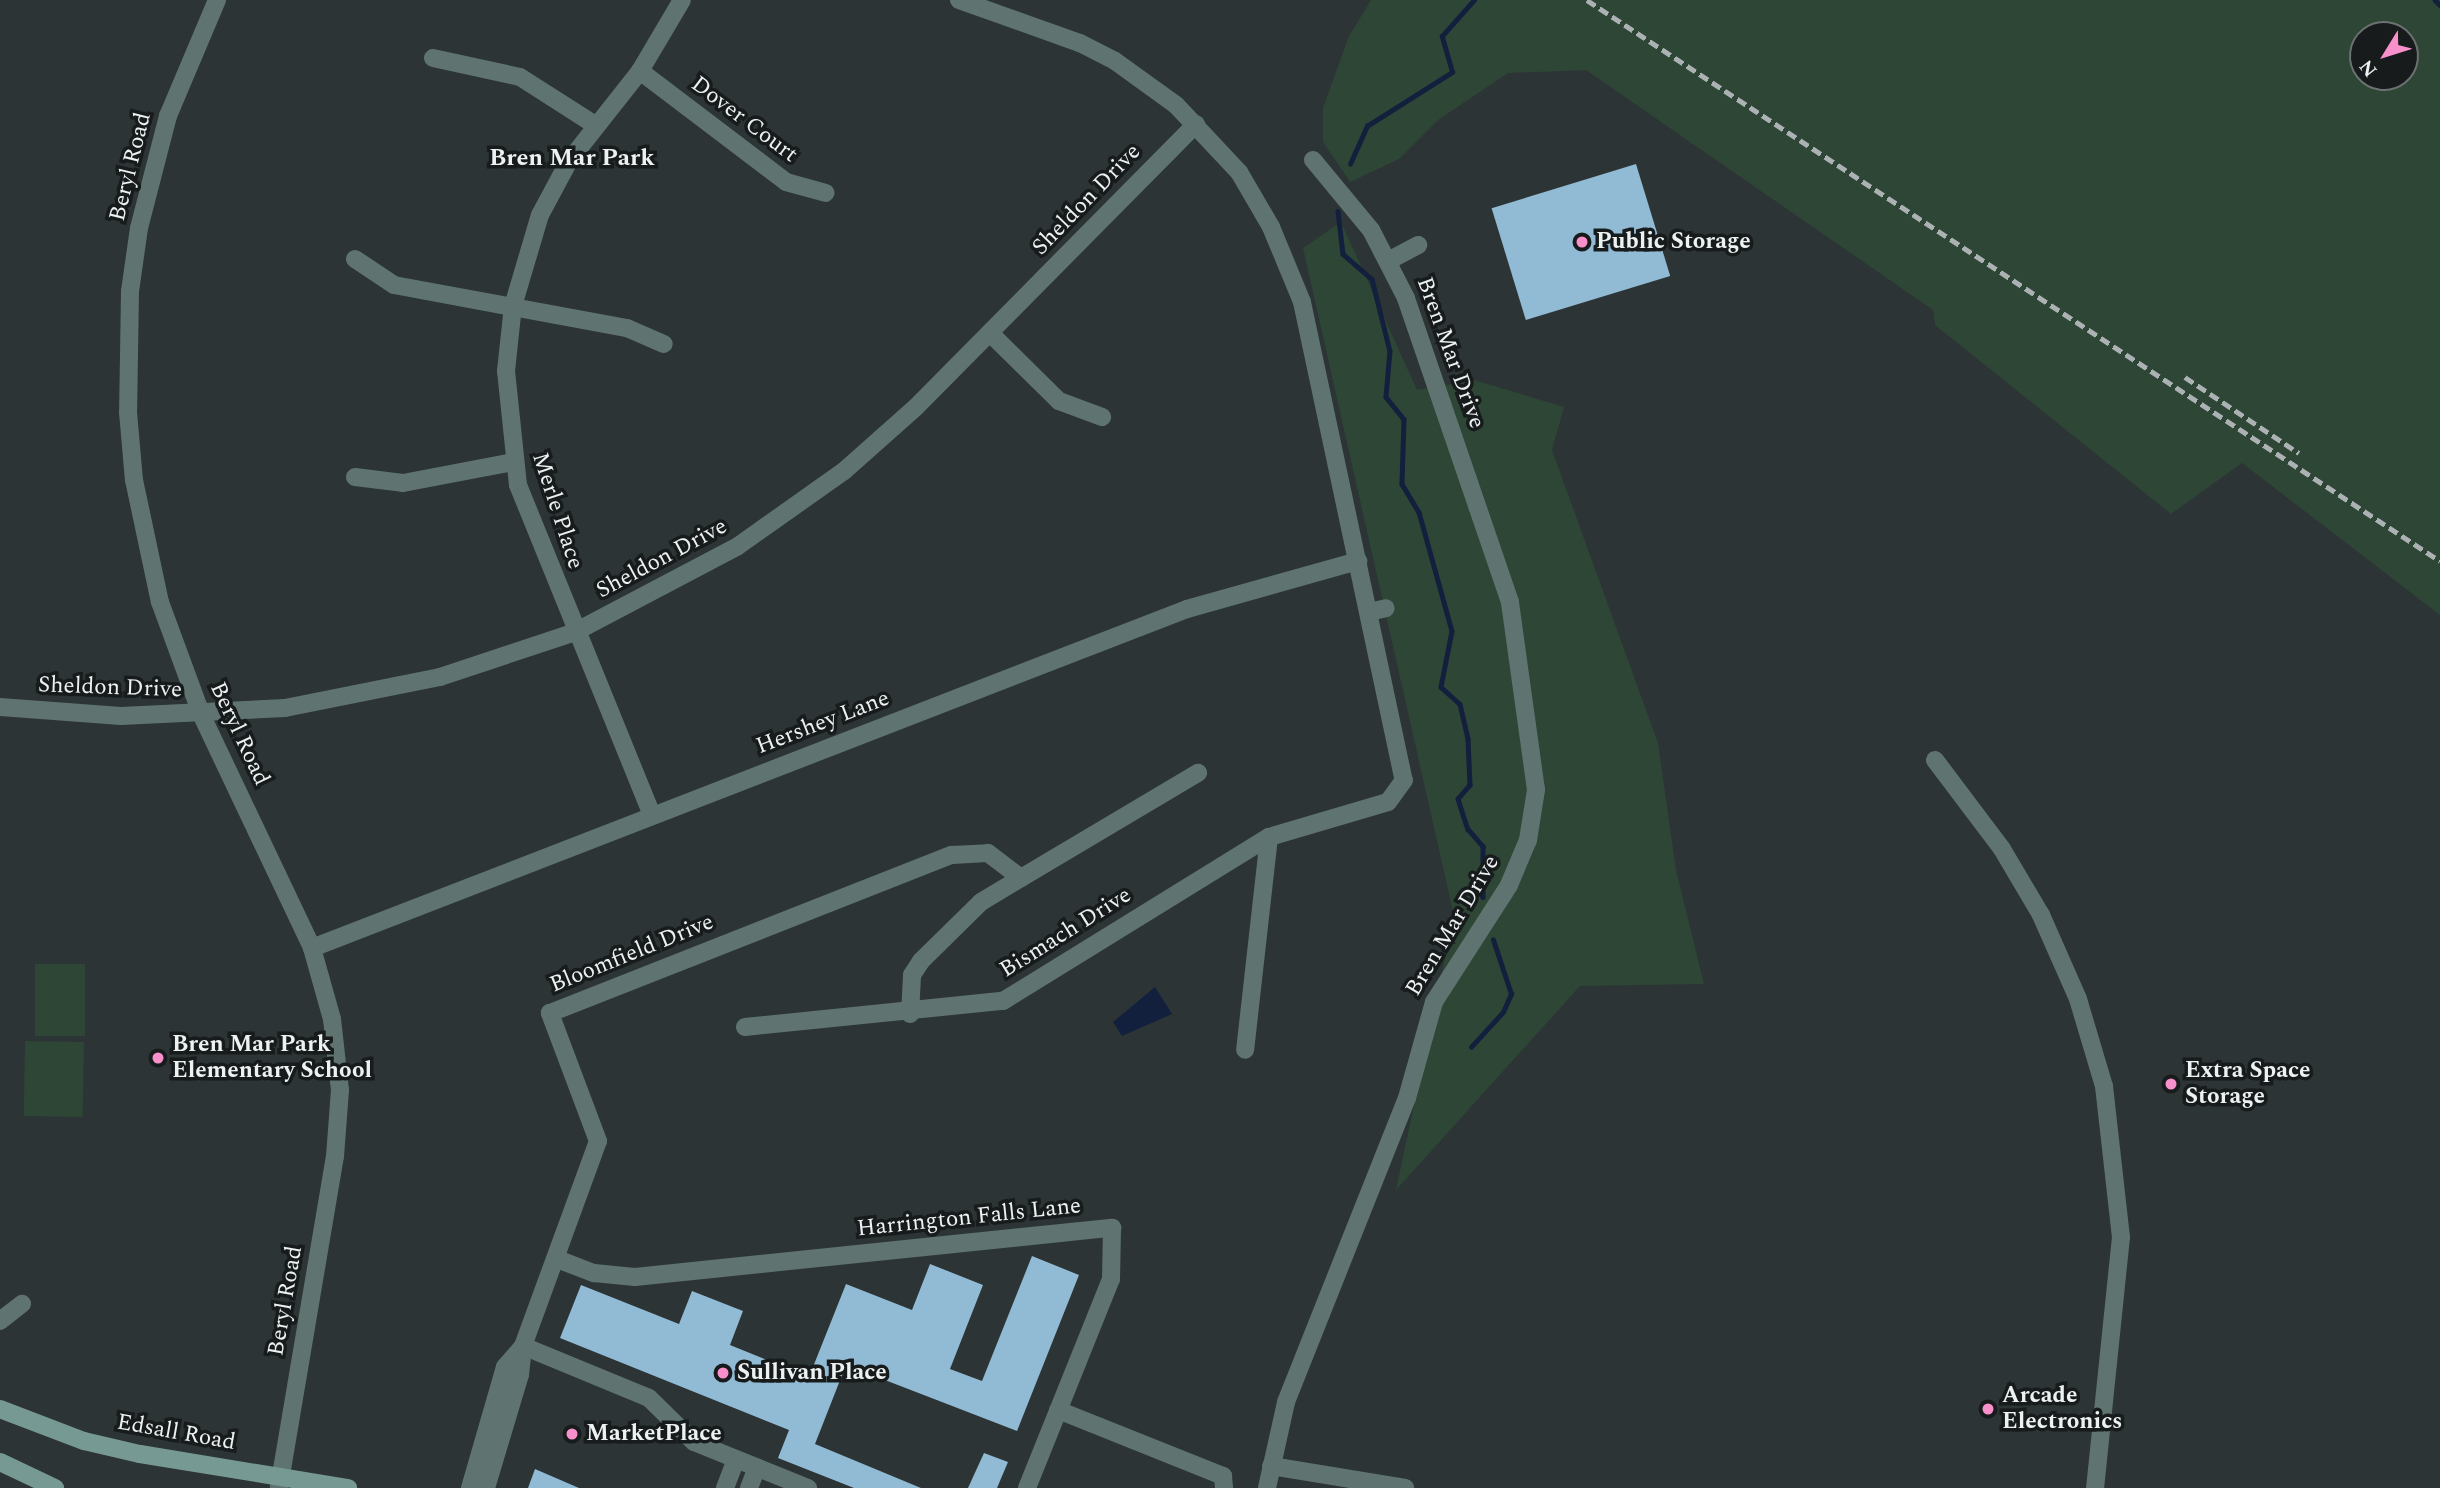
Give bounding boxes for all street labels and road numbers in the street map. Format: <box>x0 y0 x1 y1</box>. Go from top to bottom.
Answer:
street label: Dover Court <box>685 71 803 169</box>
street label: Beryl Road <box>104 110 158 224</box>
street label: Sheldon Drive <box>1027 139 1147 261</box>
street label: Bren Mar Drive <box>1410 274 1490 432</box>
street label: Merle Place <box>525 449 589 573</box>
street label: Sheldon Drive <box>592 513 732 605</box>
street label: Sheldon Drive <box>37 672 183 704</box>
street label: Beryl Road <box>203 678 275 790</box>
street label: Hershey Lane <box>752 685 894 761</box>
street label: Bren Mar Drive <box>1400 851 1506 1001</box>
street label: Bismach Drive <box>995 882 1137 984</box>
street label: Bloomfield Drive <box>546 909 718 999</box>
street label: Harrington Falls Lane <box>856 1193 1082 1243</box>
street label: Beryl Road <box>263 1244 309 1358</box>
street label: Edsall Road <box>114 1409 238 1457</box>

